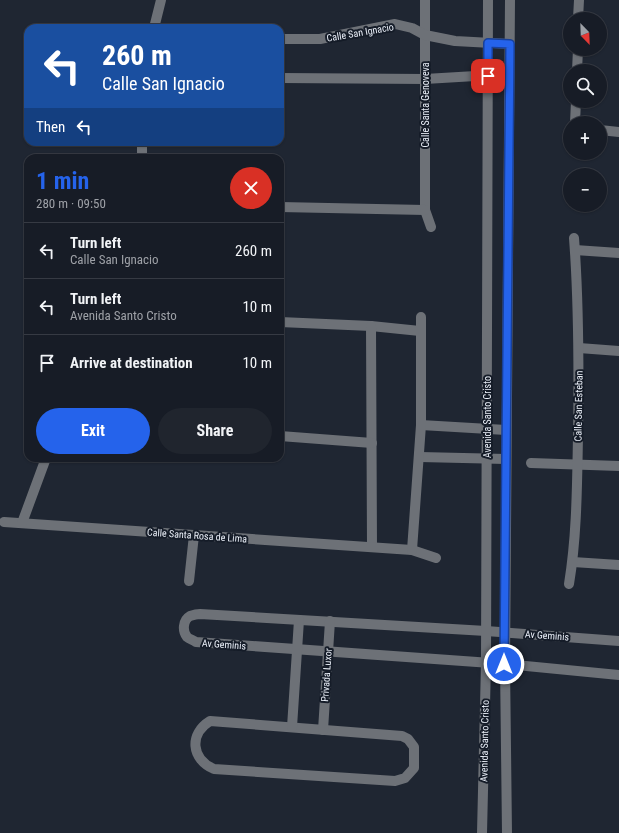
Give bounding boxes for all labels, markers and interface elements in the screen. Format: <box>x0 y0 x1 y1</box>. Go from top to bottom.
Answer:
north arrow <box>563 12 607 56</box>
map controls <box>563 12 607 212</box>
street label: Calle San Ignacio <box>326 21 395 44</box>
text: 260 m <box>102 39 172 72</box>
icon: left <box>36 40 88 92</box>
pin <box>471 59 505 93</box>
street label: Calle Santa Genoveva <box>420 62 431 148</box>
button: search <box>563 64 607 108</box>
icon: arrive <box>477 65 499 87</box>
text: Calle San Ignacio <box>102 73 225 94</box>
icon: left <box>73 116 95 138</box>
button: + <box>563 116 607 160</box>
text: Then <box>36 118 65 136</box>
text: 1 min <box>36 167 89 195</box>
button: close <box>230 167 272 209</box>
button: − <box>563 168 607 212</box>
text: 280 m · 09:50 <box>36 196 106 211</box>
text: Turn left <box>70 234 121 252</box>
icon: left <box>36 240 58 262</box>
text: 260 m <box>235 242 272 260</box>
text: Calle San Ignacio <box>70 252 159 267</box>
text: Turn left <box>70 290 121 308</box>
icon: left <box>36 296 58 318</box>
text: 10 m <box>242 298 272 316</box>
text: Avenida Santo Cristo <box>70 308 177 323</box>
icon: arrive <box>36 352 58 374</box>
text: Arrive at destination <box>70 354 193 372</box>
text: 10 m <box>242 354 272 372</box>
street label: Calle San Esteban <box>572 370 585 442</box>
street label: Avenida Santo Cristo <box>482 376 493 458</box>
button: Exit <box>36 408 150 454</box>
button: Share <box>158 408 272 454</box>
street label: Calle Santa Rosa de Lima <box>147 527 248 544</box>
street label: Av Geminis <box>525 628 570 643</box>
street label: Av Geminis <box>202 637 247 652</box>
position arrow <box>483 643 525 685</box>
street label: Privada Luxor <box>319 648 334 702</box>
street label: Avenida Santo Cristo <box>478 700 491 782</box>

